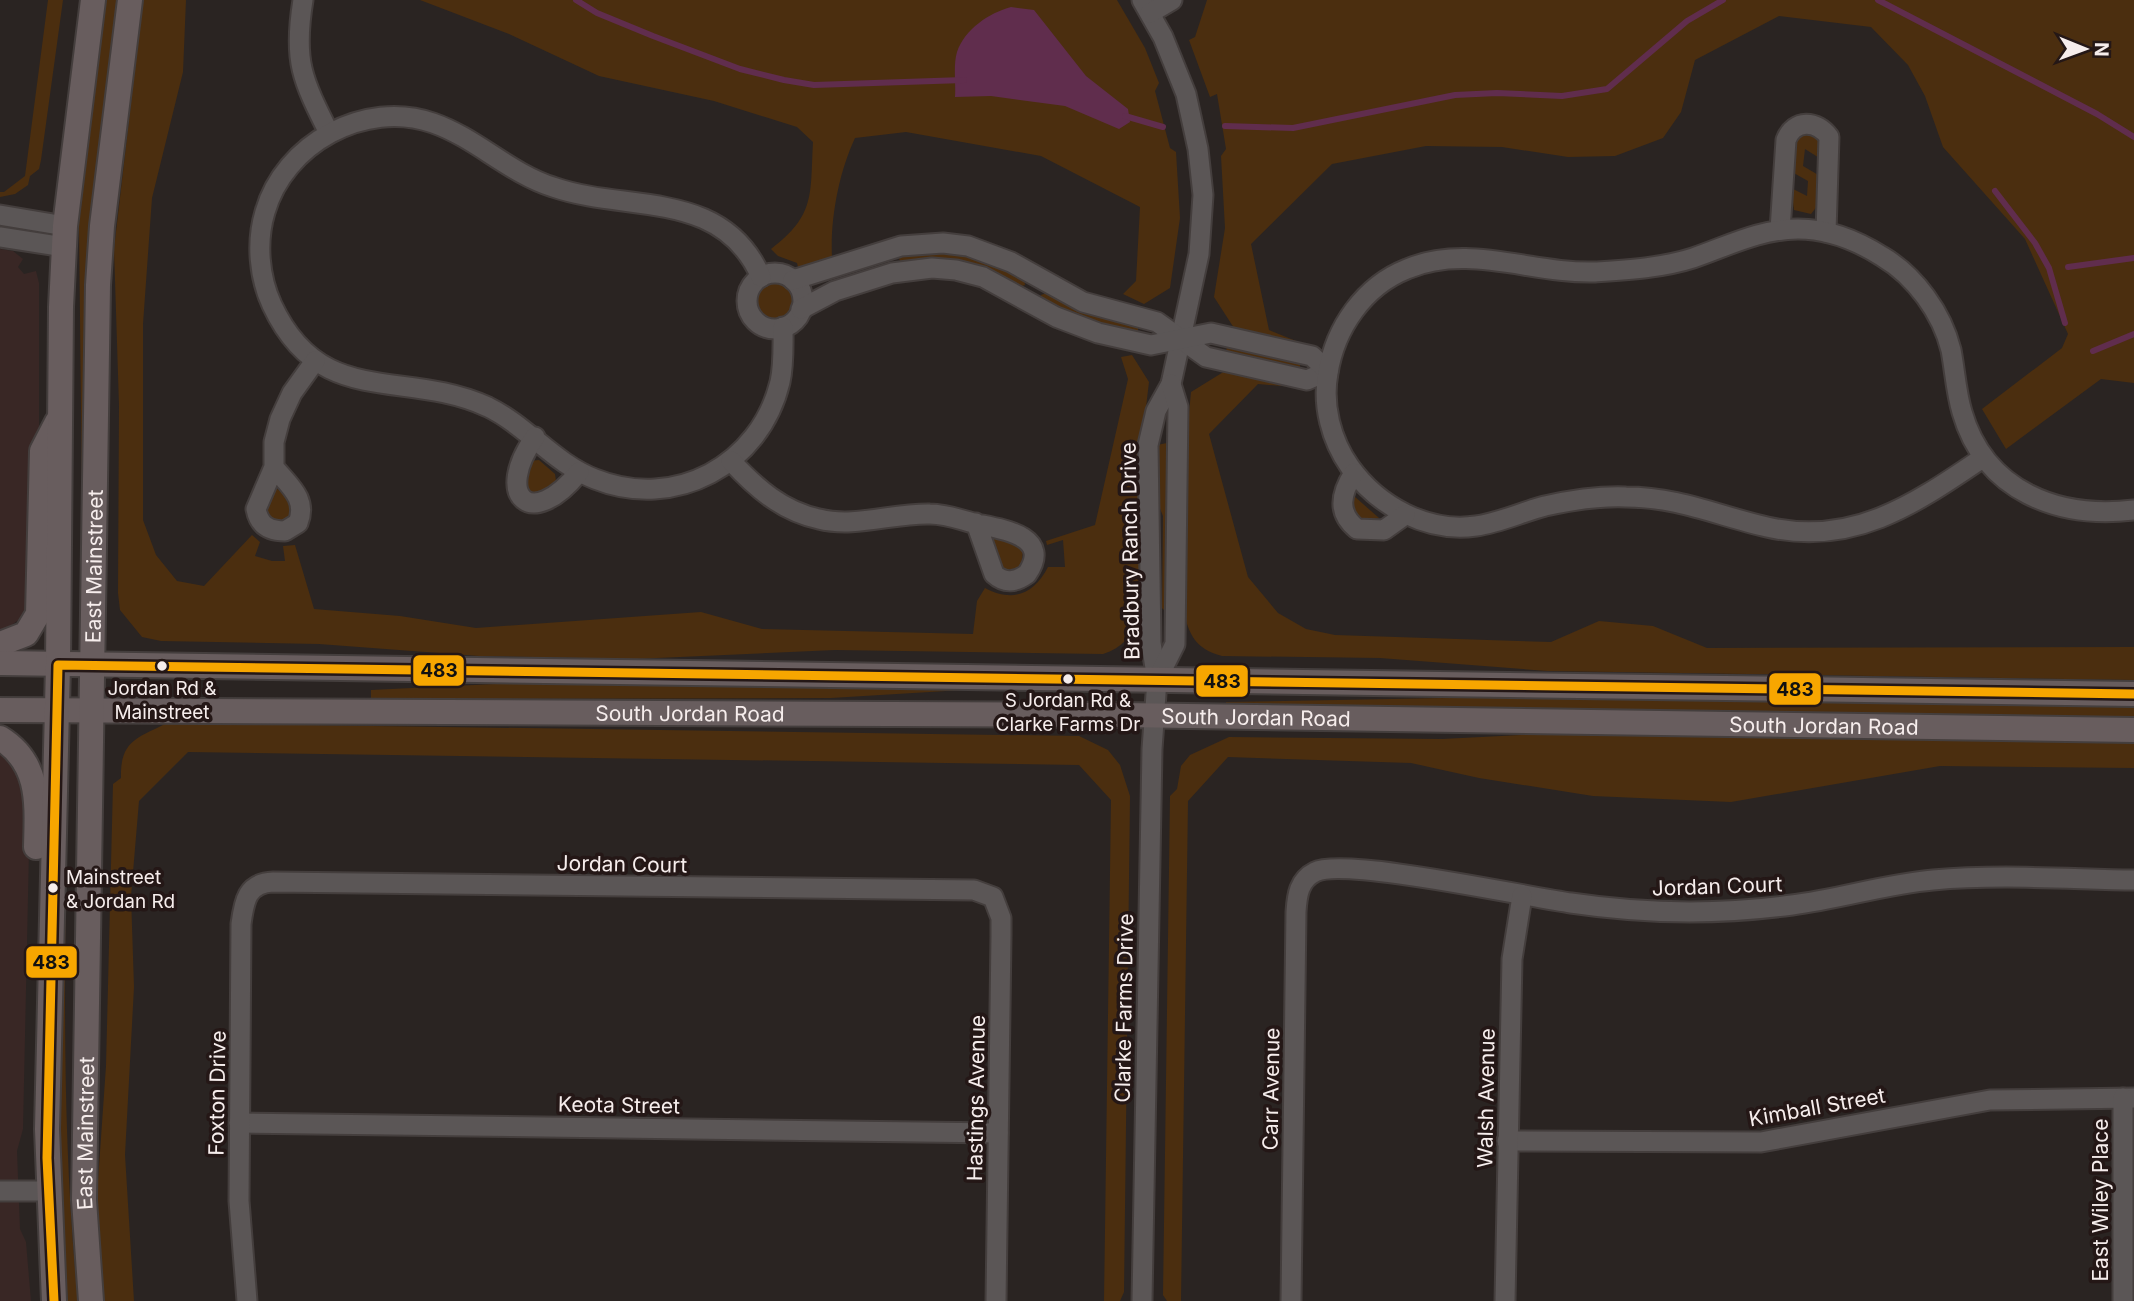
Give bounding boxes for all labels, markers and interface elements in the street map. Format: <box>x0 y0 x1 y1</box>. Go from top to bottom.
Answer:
north arrow <box>2050 14 2120 84</box>
text: N <box>2090 42 2113 57</box>
street label: Bradbury Ranch Drive <box>1116 442 1144 660</box>
street label: East Mainstreet <box>80 489 107 643</box>
line badge: 483 <box>412 654 465 687</box>
marker: Jordan Rd & Mainstreet <box>155 659 169 673</box>
text: 483 <box>420 659 458 682</box>
line badge: 483 <box>1195 664 1249 698</box>
text: 483 <box>1203 670 1241 693</box>
marker: S Jordan Rd & Clarke Farms Dr <box>1061 672 1075 686</box>
line badge: 483 <box>1768 672 1822 706</box>
place label: Jordan Rd & Mainstreet <box>107 677 217 724</box>
text: 483 <box>1776 678 1814 701</box>
place label: S Jordan Rd & Clarke Farms Dr <box>996 689 1140 736</box>
street label: South Jordan Road <box>595 700 785 726</box>
street label: South Jordan Road <box>1161 703 1351 731</box>
street label: South Jordan Road <box>1729 712 1919 739</box>
street label: Jordan Court <box>557 850 688 878</box>
place label: Mainstreet & Jordan Rd <box>66 866 175 913</box>
street label: Jordan Court <box>1651 871 1783 901</box>
marker: Mainstreet & Jordan Rd <box>46 881 60 895</box>
street label: Clarke Farms Drive <box>1110 913 1138 1103</box>
line badge: 483 <box>25 945 78 979</box>
text: 483 <box>32 951 70 974</box>
street label: Hastings Avenue <box>962 1015 990 1181</box>
street label: Carr Avenue <box>1257 1027 1285 1151</box>
street label: Walsh Avenue <box>1472 1028 1500 1168</box>
street label: Foxton Drive <box>203 1030 231 1156</box>
street label: East Mainstreet <box>71 1056 99 1211</box>
street label: Kimball Street <box>1747 1083 1887 1131</box>
street label: Keota Street <box>558 1091 680 1119</box>
street label: East Wiley Place <box>2088 1118 2113 1282</box>

